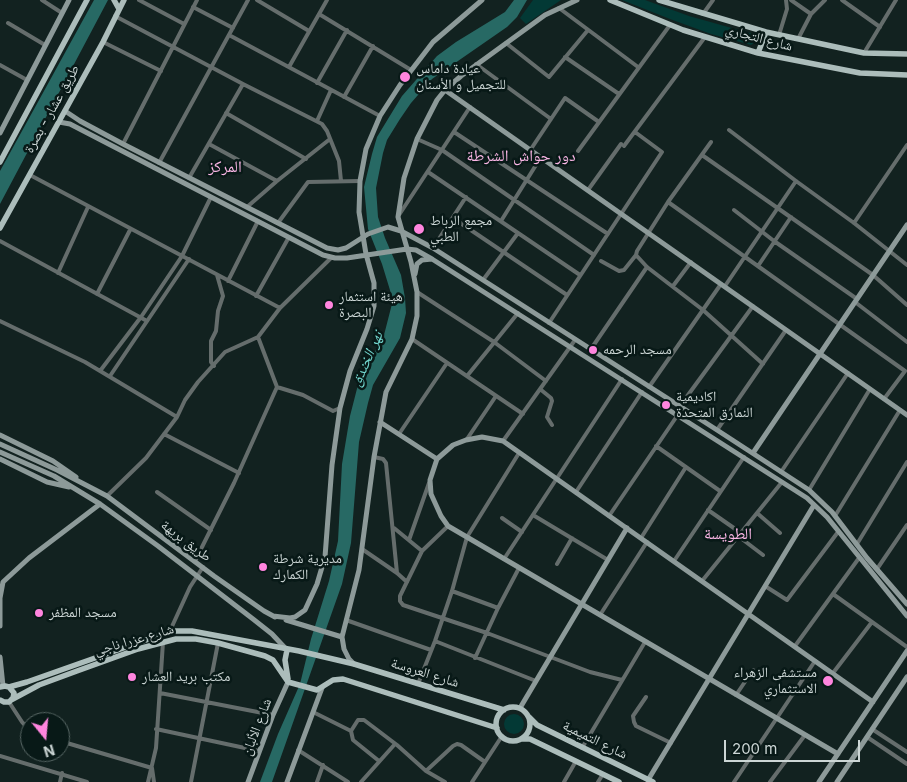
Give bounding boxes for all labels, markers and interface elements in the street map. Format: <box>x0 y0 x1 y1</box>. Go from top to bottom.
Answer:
street label: شارع التجاري <box>724 21 794 55</box>
place label: عيادة داماس للتجميل و الأسنان <box>416 61 506 94</box>
street label: طريق عشار - بصرة <box>21 62 83 156</box>
marker: عيادة داماس للتجميل و الأسنان <box>398 70 412 84</box>
district label: دور حواش الشرطة <box>466 146 576 166</box>
district label: المركز <box>208 157 242 177</box>
place label: مجمع الرباط الطبي <box>430 213 492 246</box>
marker: مجمع الرباط الطبي <box>412 222 426 236</box>
place label: هيئة استثمار البصرة <box>339 289 403 322</box>
marker: هيئة استثمار البصرة <box>323 299 335 311</box>
water label: نهر الخندق <box>347 329 387 389</box>
place label: مسجد الرحمه <box>603 342 672 358</box>
marker: مسجد الرحمه <box>587 344 599 356</box>
place label: اكاديمية النمارق المتحدة <box>676 389 753 422</box>
marker: اكاديمية النمارق المتحدة <box>660 399 672 411</box>
street label: طريق بريهة <box>158 517 214 565</box>
district label: الطويسة <box>704 524 752 544</box>
place label: مديرية شرطة الكمارك <box>273 551 342 584</box>
marker: مديرية شرطة الكمارك <box>257 561 269 573</box>
place label: مسجد المظفر <box>49 605 117 621</box>
marker: مسجد المظفر <box>33 607 45 619</box>
street label: شارع عزرا ناجي <box>92 621 176 659</box>
street label: شارع العروسة <box>389 655 461 691</box>
place label: مستشفى الزهراء الاستثماري <box>734 665 817 698</box>
place label: مكتب بريد العشار <box>142 669 230 685</box>
marker: مكتب بريد العشار <box>126 671 138 683</box>
marker: مستشفى الزهراء الاستثماري <box>821 674 835 688</box>
street label: شارع الألبان <box>238 696 276 758</box>
north arrow <box>20 712 70 762</box>
street label: شارع التميمية <box>560 717 630 763</box>
scale bar <box>727 730 863 762</box>
text: 200 m <box>732 739 777 758</box>
text: N <box>42 741 57 761</box>

